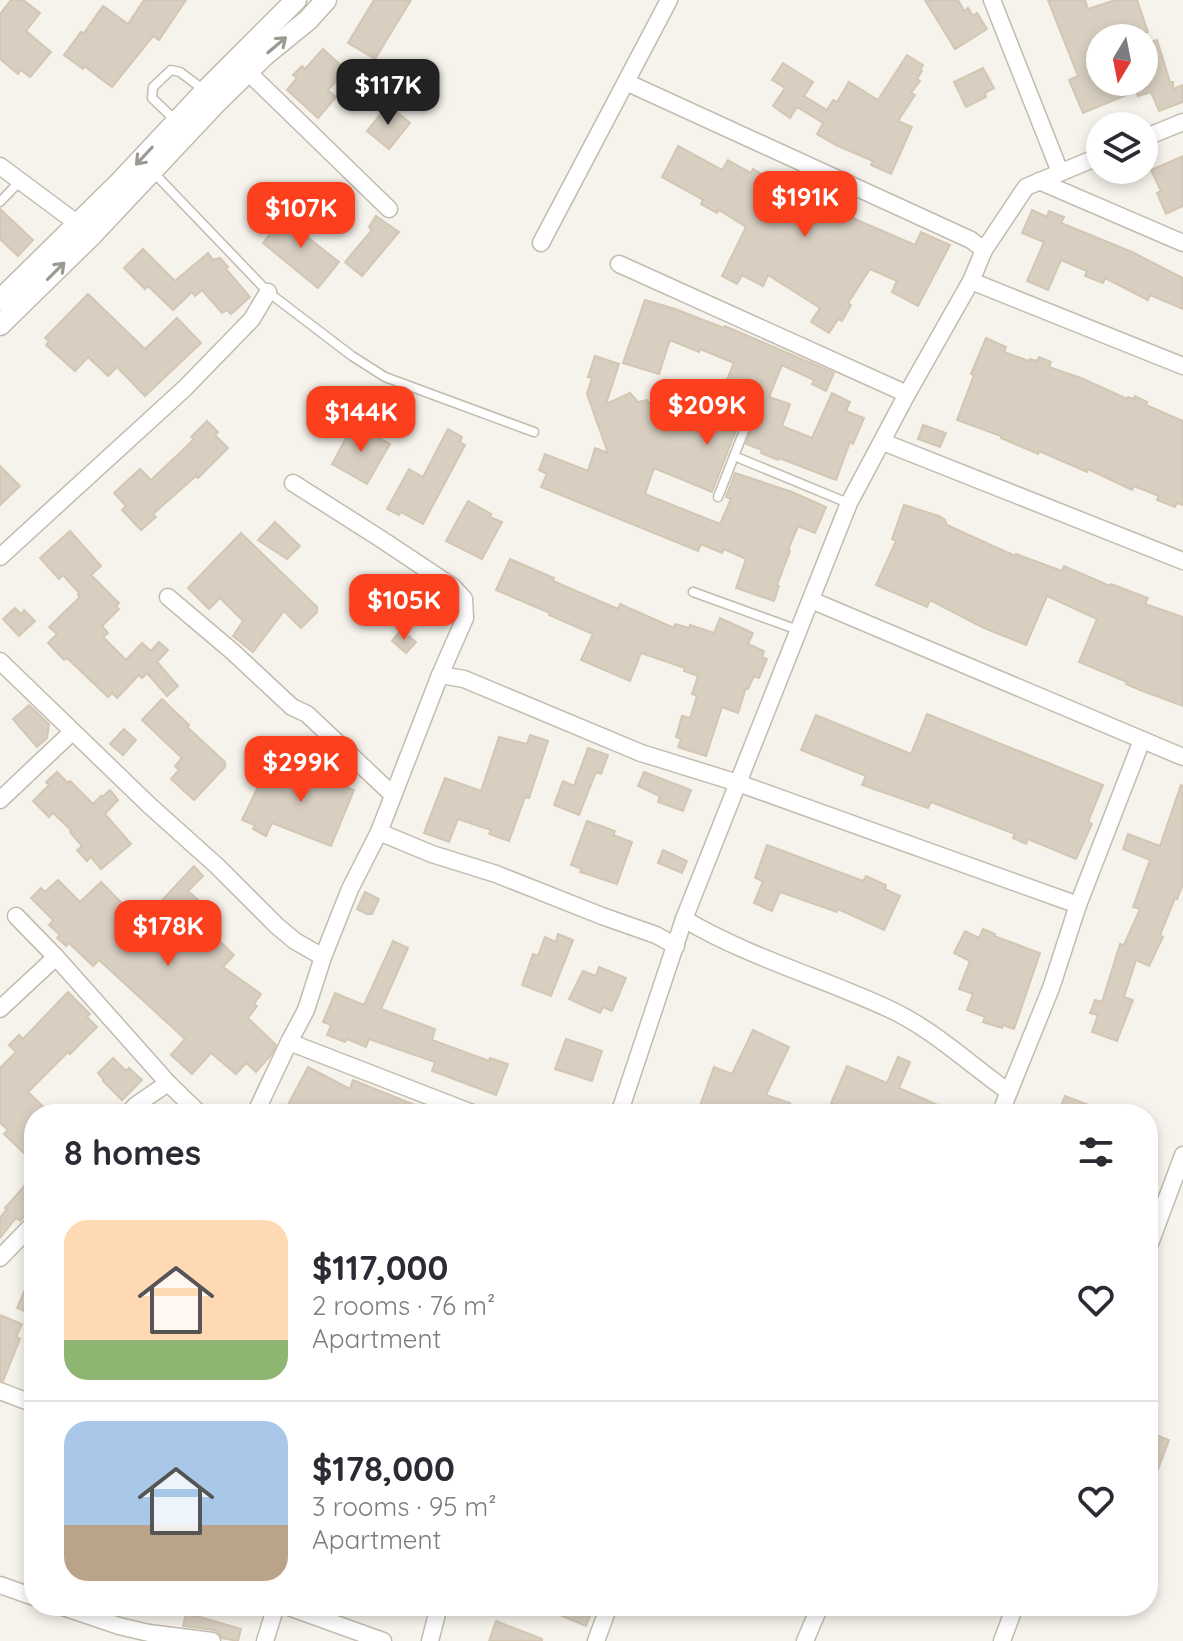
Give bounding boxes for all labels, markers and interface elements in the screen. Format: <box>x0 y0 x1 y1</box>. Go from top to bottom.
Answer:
north arrow <box>1086 24 1158 96</box>
map controls <box>1086 24 1158 184</box>
one-way arrow <box>266 36 287 54</box>
pin: $117K <box>332 59 444 127</box>
text: $117K <box>354 68 422 101</box>
button: layers <box>1086 112 1158 184</box>
one-way arrow <box>134 146 153 166</box>
pin: $191K <box>749 171 861 239</box>
text: $191K <box>771 180 839 213</box>
pin: $107K <box>245 182 357 250</box>
text: $107K <box>265 191 337 224</box>
one-way arrow <box>46 262 65 281</box>
pin: $209K <box>651 379 763 447</box>
pin: $144K <box>305 386 417 454</box>
text: $209K <box>668 388 746 421</box>
text: $144K <box>324 395 398 428</box>
pin: $105K <box>348 574 460 642</box>
text: $105K <box>367 583 441 616</box>
pin: $299K <box>245 736 357 804</box>
text: $299K <box>263 745 339 778</box>
pin: $178K <box>112 900 224 968</box>
text: $178K <box>132 909 204 942</box>
icon: filters <box>1074 1130 1118 1174</box>
text: 8 homes <box>64 1131 201 1174</box>
text: $117,000 <box>312 1246 448 1289</box>
icon: home <box>128 1252 224 1348</box>
icon: heart <box>1074 1278 1118 1322</box>
text: 2 rooms · 76 m² <box>312 1289 495 1322</box>
text: Apartment <box>312 1322 441 1355</box>
text: $178,000 <box>312 1447 455 1490</box>
icon: home <box>128 1453 224 1549</box>
icon: heart <box>1074 1479 1118 1523</box>
text: 3 rooms · 95 m² <box>312 1490 496 1523</box>
text: Apartment <box>312 1523 441 1556</box>

